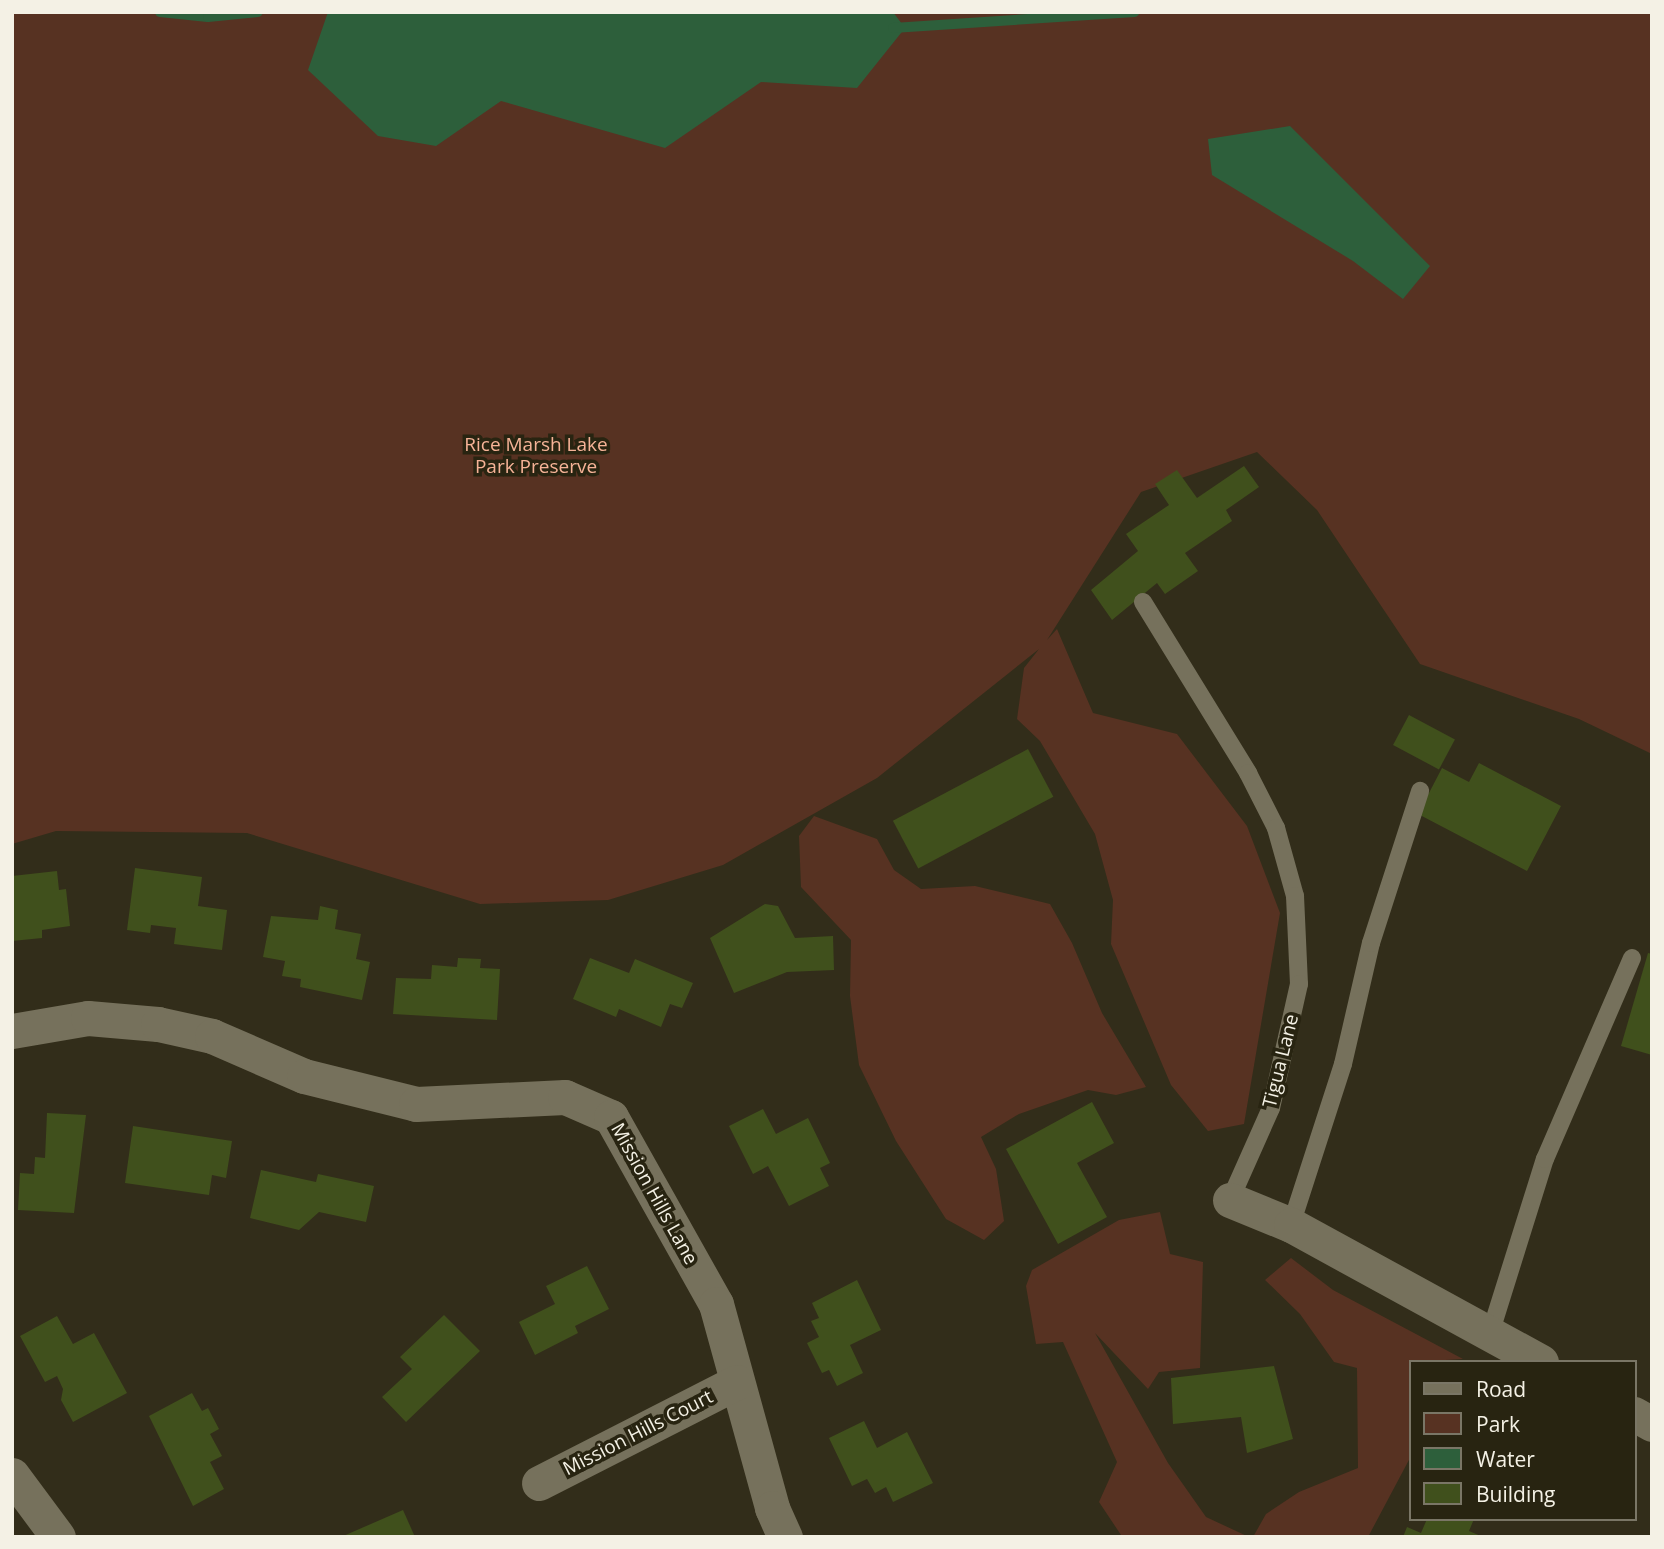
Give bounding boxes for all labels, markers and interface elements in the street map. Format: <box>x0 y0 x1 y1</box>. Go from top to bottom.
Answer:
park label: Rice Marsh Lake Park Preserve <box>464 434 608 478</box>
street label: Tigua Lane <box>1258 1012 1304 1110</box>
street label: Mission Hills Lane <box>606 1119 702 1269</box>
legend <box>1408 1360 1636 1521</box>
text: Road <box>1476 1375 1526 1403</box>
street label: Mission Hills Court <box>559 1385 717 1481</box>
text: Park <box>1476 1410 1520 1438</box>
text: Water <box>1476 1445 1535 1473</box>
text: Building <box>1476 1480 1555 1508</box>

